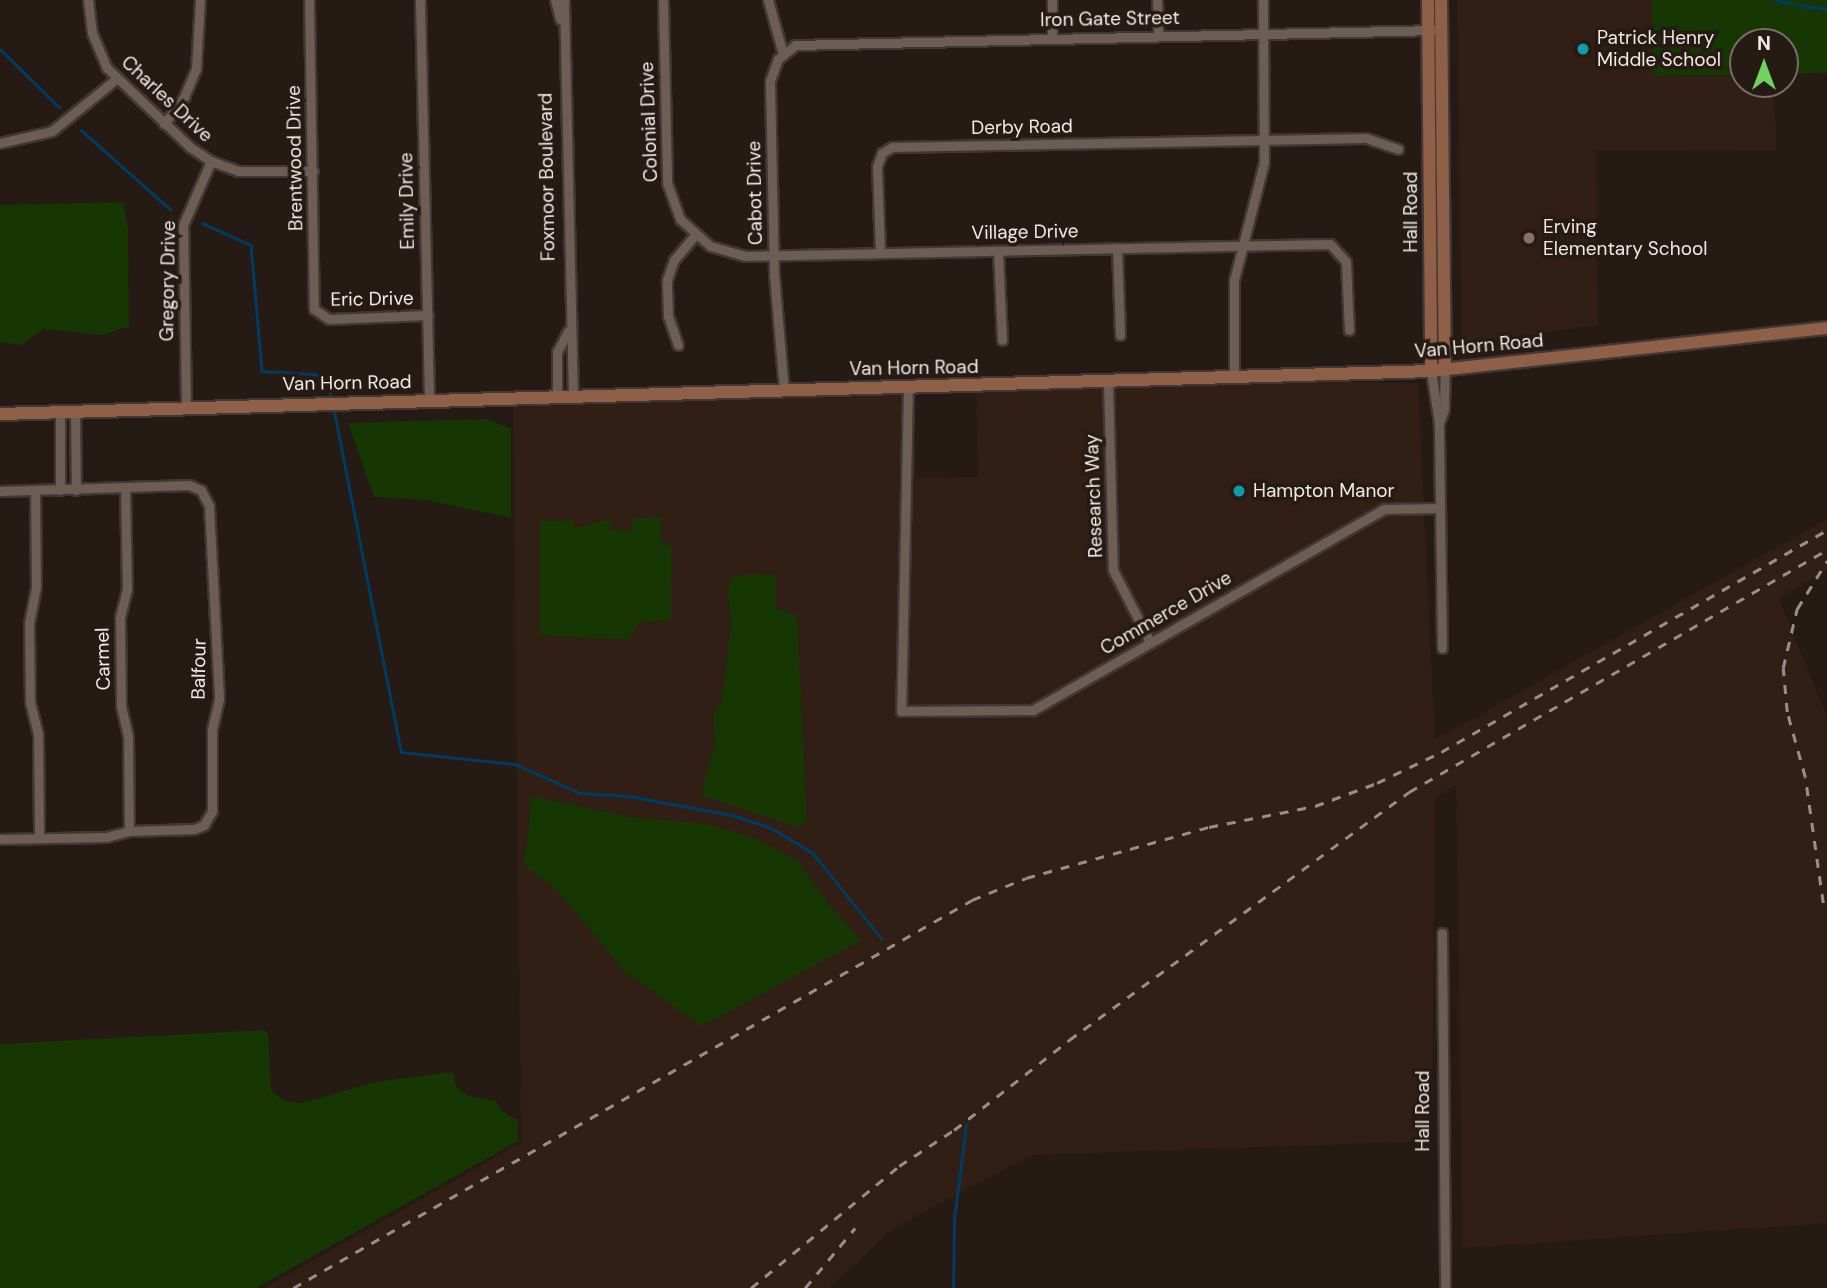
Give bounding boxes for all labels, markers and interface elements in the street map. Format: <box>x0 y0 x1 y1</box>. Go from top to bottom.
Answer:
street label: Iron Gate Street <box>1040 6 1180 32</box>
place label: Patrick Henry Middle School <box>1597 27 1721 71</box>
north arrow <box>1729 28 1799 98</box>
text: N <box>1757 31 1771 56</box>
marker: Patrick Henry Middle School <box>1575 41 1591 57</box>
street label: Charles Drive <box>117 51 217 147</box>
street label: Colonial Drive <box>636 61 662 183</box>
street label: Brentwood Drive <box>282 85 308 231</box>
street label: Foxmoor Boulevard <box>534 93 560 261</box>
street label: Derby Road <box>971 115 1073 139</box>
street label: Cabot Drive <box>743 141 767 245</box>
street label: Emily Drive <box>395 152 419 250</box>
street label: Hall Road <box>1400 171 1422 253</box>
place label: Erving Elementary School <box>1543 216 1707 260</box>
street label: Gregory Drive <box>156 220 180 342</box>
street label: Village Drive <box>971 220 1079 244</box>
marker: Erving Elementary School <box>1521 230 1537 246</box>
street label: Eric Drive <box>330 287 414 311</box>
street label: Van Horn Road <box>1414 329 1544 363</box>
street label: Van Horn Road <box>849 355 979 381</box>
street label: Van Horn Road <box>282 370 412 396</box>
street label: Research Way <box>1080 434 1108 558</box>
place label: Hampton Manor <box>1253 480 1395 502</box>
marker: Hampton Manor <box>1231 483 1247 499</box>
street label: Commerce Drive <box>1096 566 1236 660</box>
street label: Carmel <box>91 627 115 691</box>
street label: Balfour <box>187 638 211 700</box>
street label: Hall Road <box>1412 1070 1434 1152</box>

